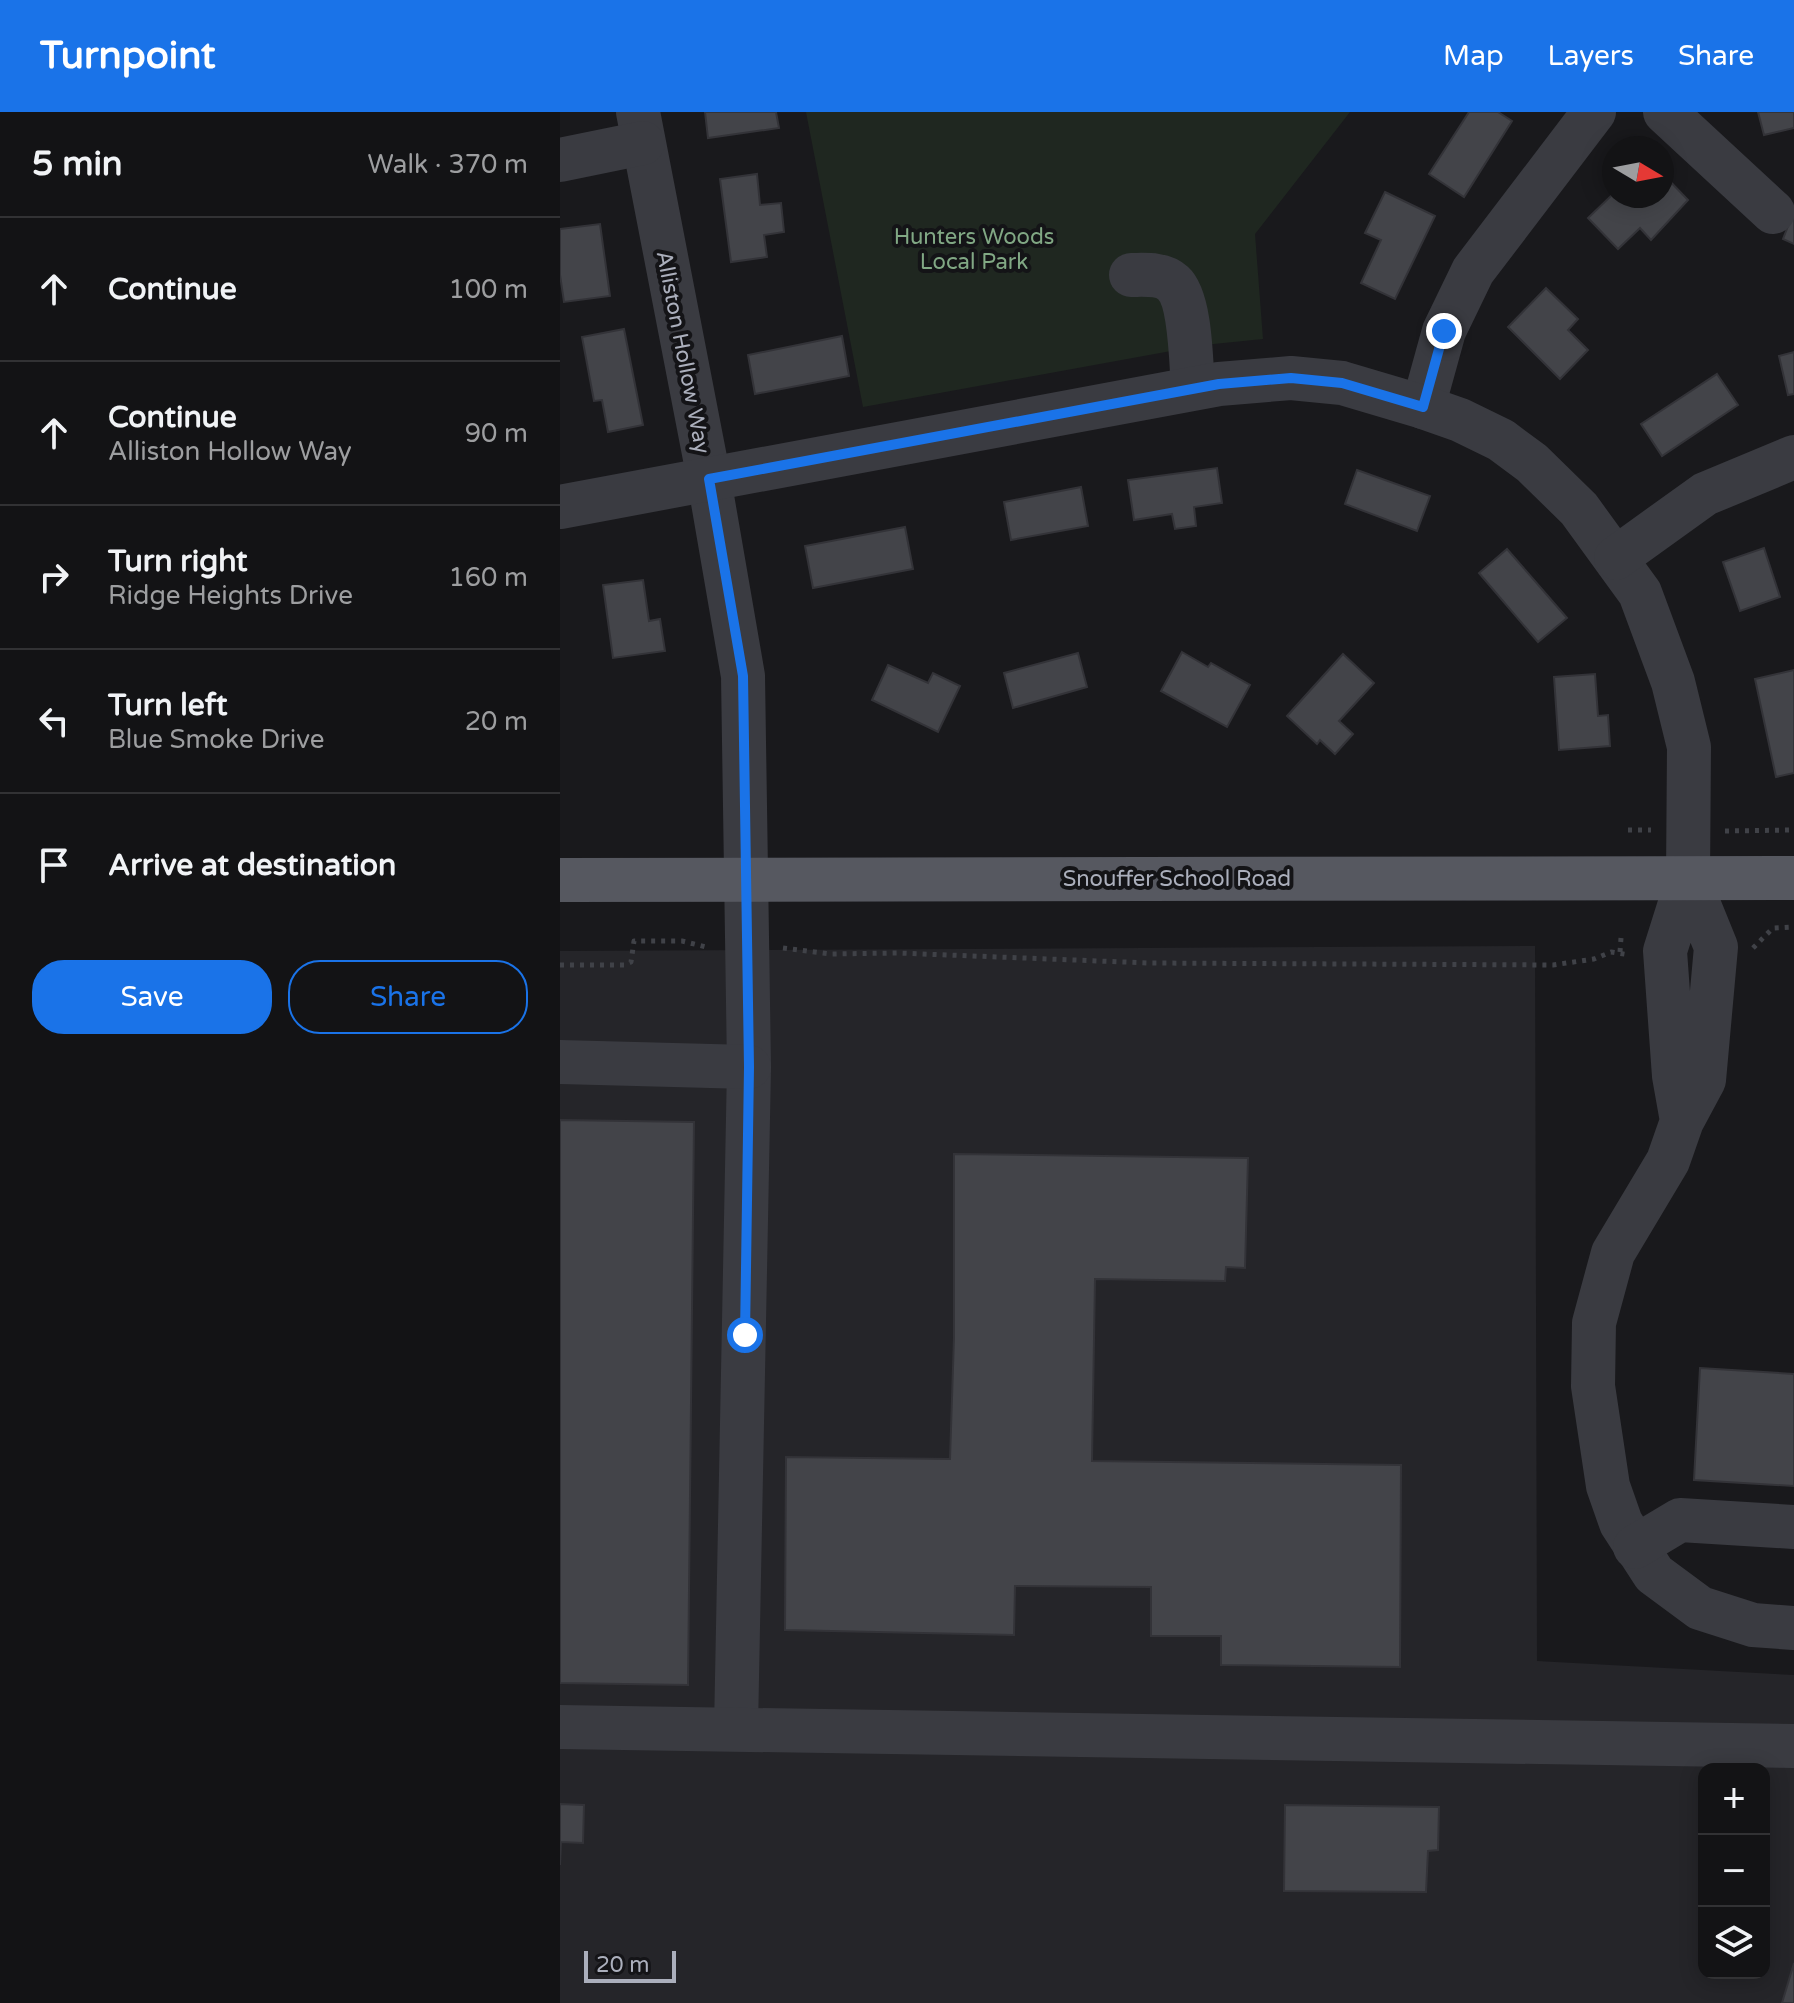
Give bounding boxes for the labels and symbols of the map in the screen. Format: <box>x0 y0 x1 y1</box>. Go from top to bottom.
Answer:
north arrow <box>1602 136 1674 208</box>
park label: Hunters Woods Local Park <box>894 224 1054 275</box>
street label: Alliston Hollow Way <box>651 248 715 456</box>
route end <box>1426 313 1462 349</box>
street label: Snouffer School Road <box>1063 866 1291 892</box>
route start <box>727 1317 763 1353</box>
scale bar <box>584 1947 676 1983</box>

